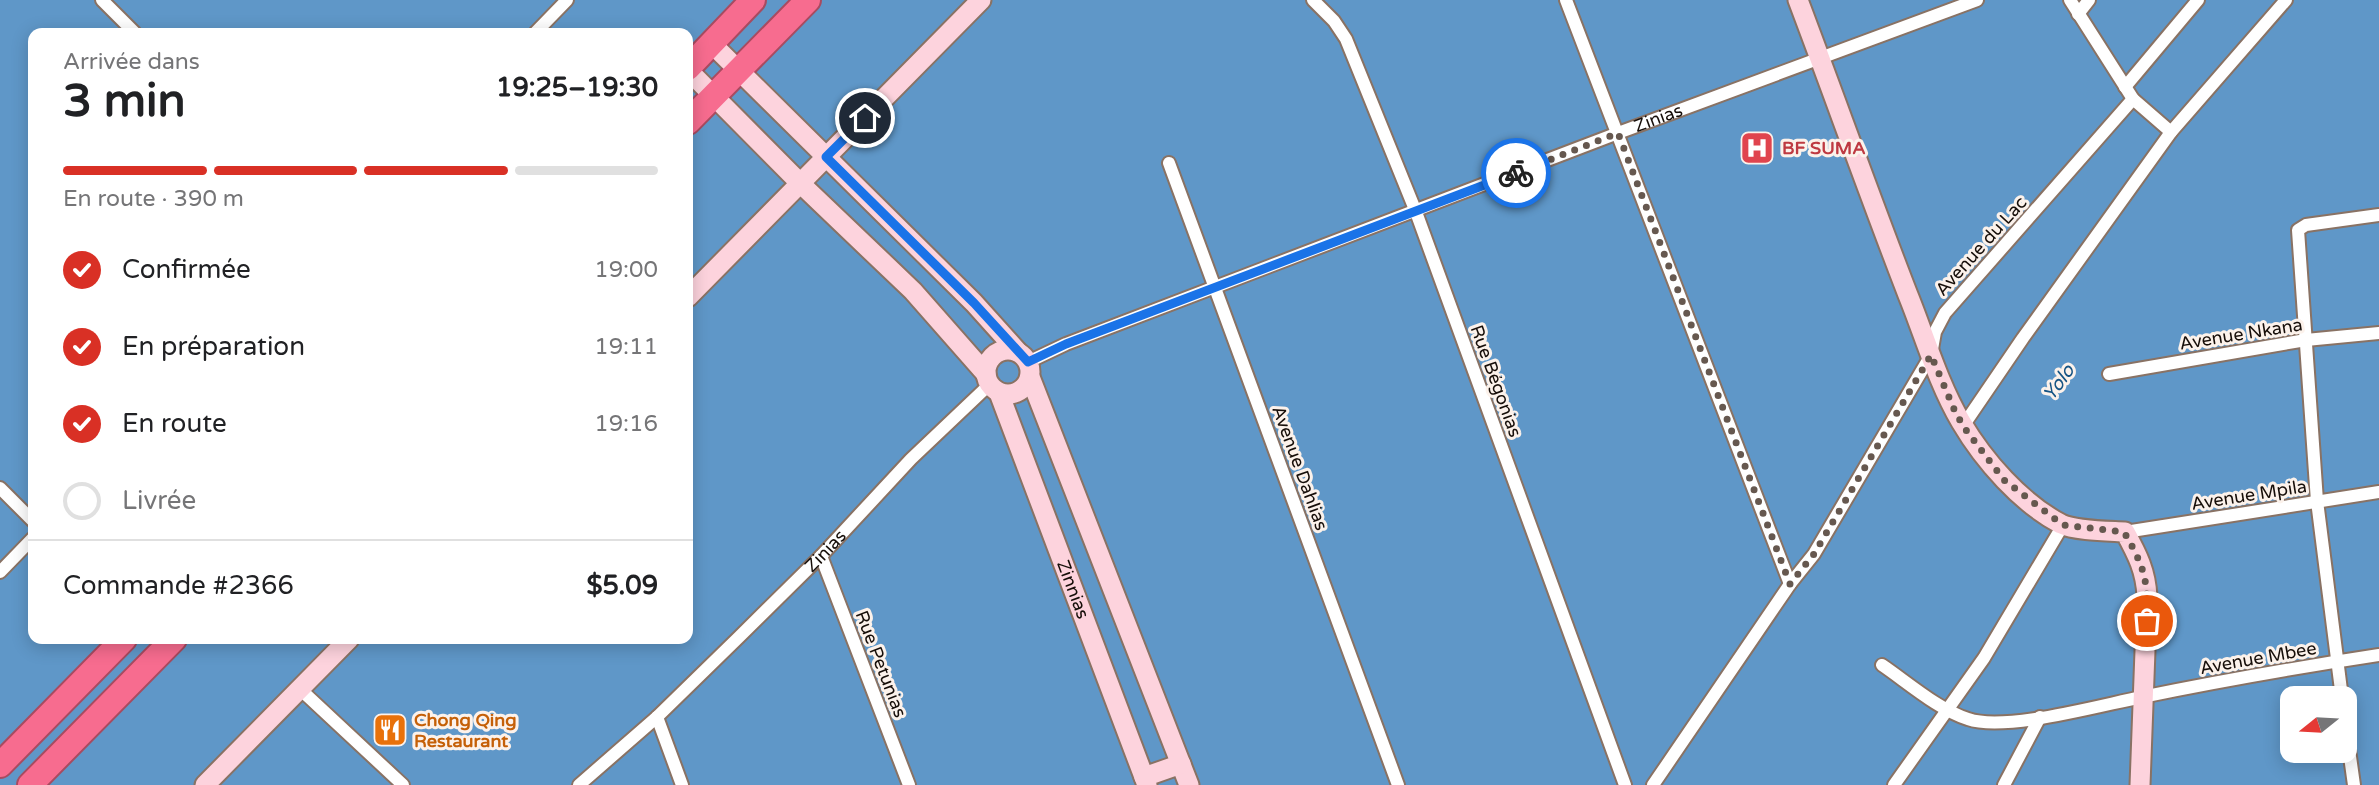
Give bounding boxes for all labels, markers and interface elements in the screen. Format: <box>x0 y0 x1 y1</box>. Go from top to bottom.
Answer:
text: Arrivée dans <box>63 48 200 76</box>
text: 19:25–19:30 <box>496 72 658 103</box>
text: 3 min <box>63 74 186 129</box>
pin <box>835 88 895 148</box>
icon: home <box>846 99 884 137</box>
street label: Zinias <box>1631 99 1686 137</box>
hospital icon: BF SUMA <box>1738 129 1776 167</box>
place label: BF SUMA <box>1782 137 1866 159</box>
courier <box>1481 138 1551 208</box>
icon: bike <box>1497 154 1535 192</box>
text: En route · 390 m <box>63 185 244 213</box>
street label: Avenue du Lac <box>1931 192 2031 300</box>
icon: check <box>63 251 101 289</box>
text: Confirmée <box>122 254 251 285</box>
text: 19:00 <box>594 256 658 284</box>
street label: Avenue Nkana <box>2178 313 2304 355</box>
street label: Rue Bégonias <box>1466 322 1526 440</box>
icon: check <box>63 328 101 366</box>
text: En préparation <box>122 331 305 362</box>
text: 19:11 <box>594 333 658 361</box>
water label: Yolo <box>2039 359 2080 405</box>
street label: Avenue Dahlias <box>1267 403 1333 533</box>
icon: check <box>63 405 101 443</box>
text: En route <box>122 408 227 439</box>
text: 19:16 <box>594 410 658 438</box>
street label: Avenue Mpila <box>2190 475 2308 515</box>
text: Livrée <box>122 485 196 516</box>
street label: Zinias <box>800 525 851 577</box>
street label: Zinnias <box>1052 557 1094 622</box>
text: Commande #2366 <box>63 570 294 601</box>
text: $5.09 <box>586 570 658 601</box>
pin <box>2117 591 2177 651</box>
icon: bag <box>2128 602 2166 640</box>
street label: Rue Petunias <box>851 607 911 721</box>
street label: Avenue Mbee <box>2198 637 2318 679</box>
north arrow <box>2280 686 2357 763</box>
map controls <box>2280 686 2357 763</box>
place label: Chong Qing Restaurant <box>414 709 517 752</box>
restaurant icon: Chong Qing Restaurant <box>371 711 409 749</box>

